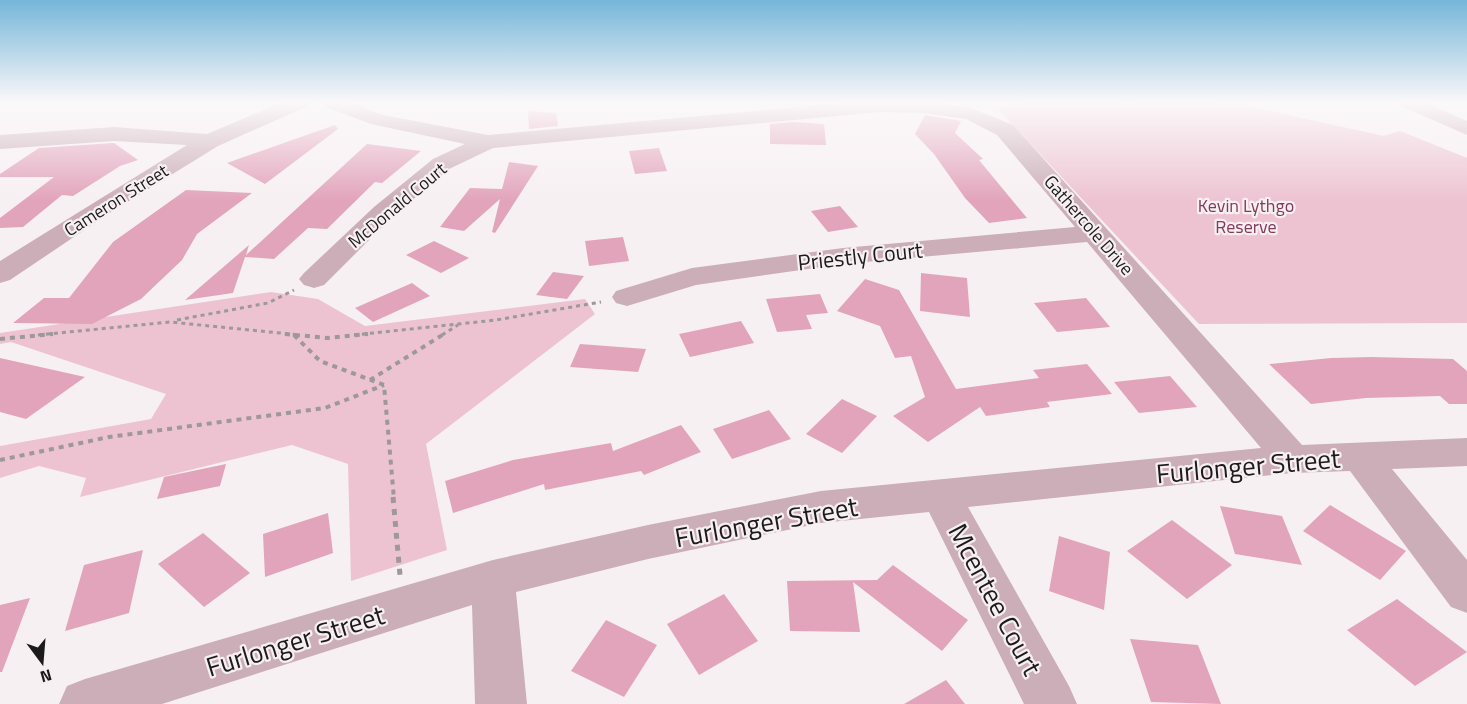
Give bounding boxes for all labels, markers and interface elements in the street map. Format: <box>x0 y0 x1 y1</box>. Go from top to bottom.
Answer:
street label: McDonald Court <box>342 155 453 254</box>
street label: Cameron Street <box>59 157 174 243</box>
street label: Gathercole Drive <box>1038 169 1140 281</box>
park label: Kevin Lythgo Reserve <box>1198 192 1294 240</box>
street label: Priestly Court <box>796 233 924 279</box>
street label: Furlonger Street <box>1154 436 1342 493</box>
street label: Furlonger Street <box>671 485 861 557</box>
street label: Mcentee Court <box>939 516 1053 683</box>
street label: Furlonger Street <box>201 593 390 687</box>
north arrow <box>12 632 72 692</box>
text: N <box>37 663 55 689</box>

